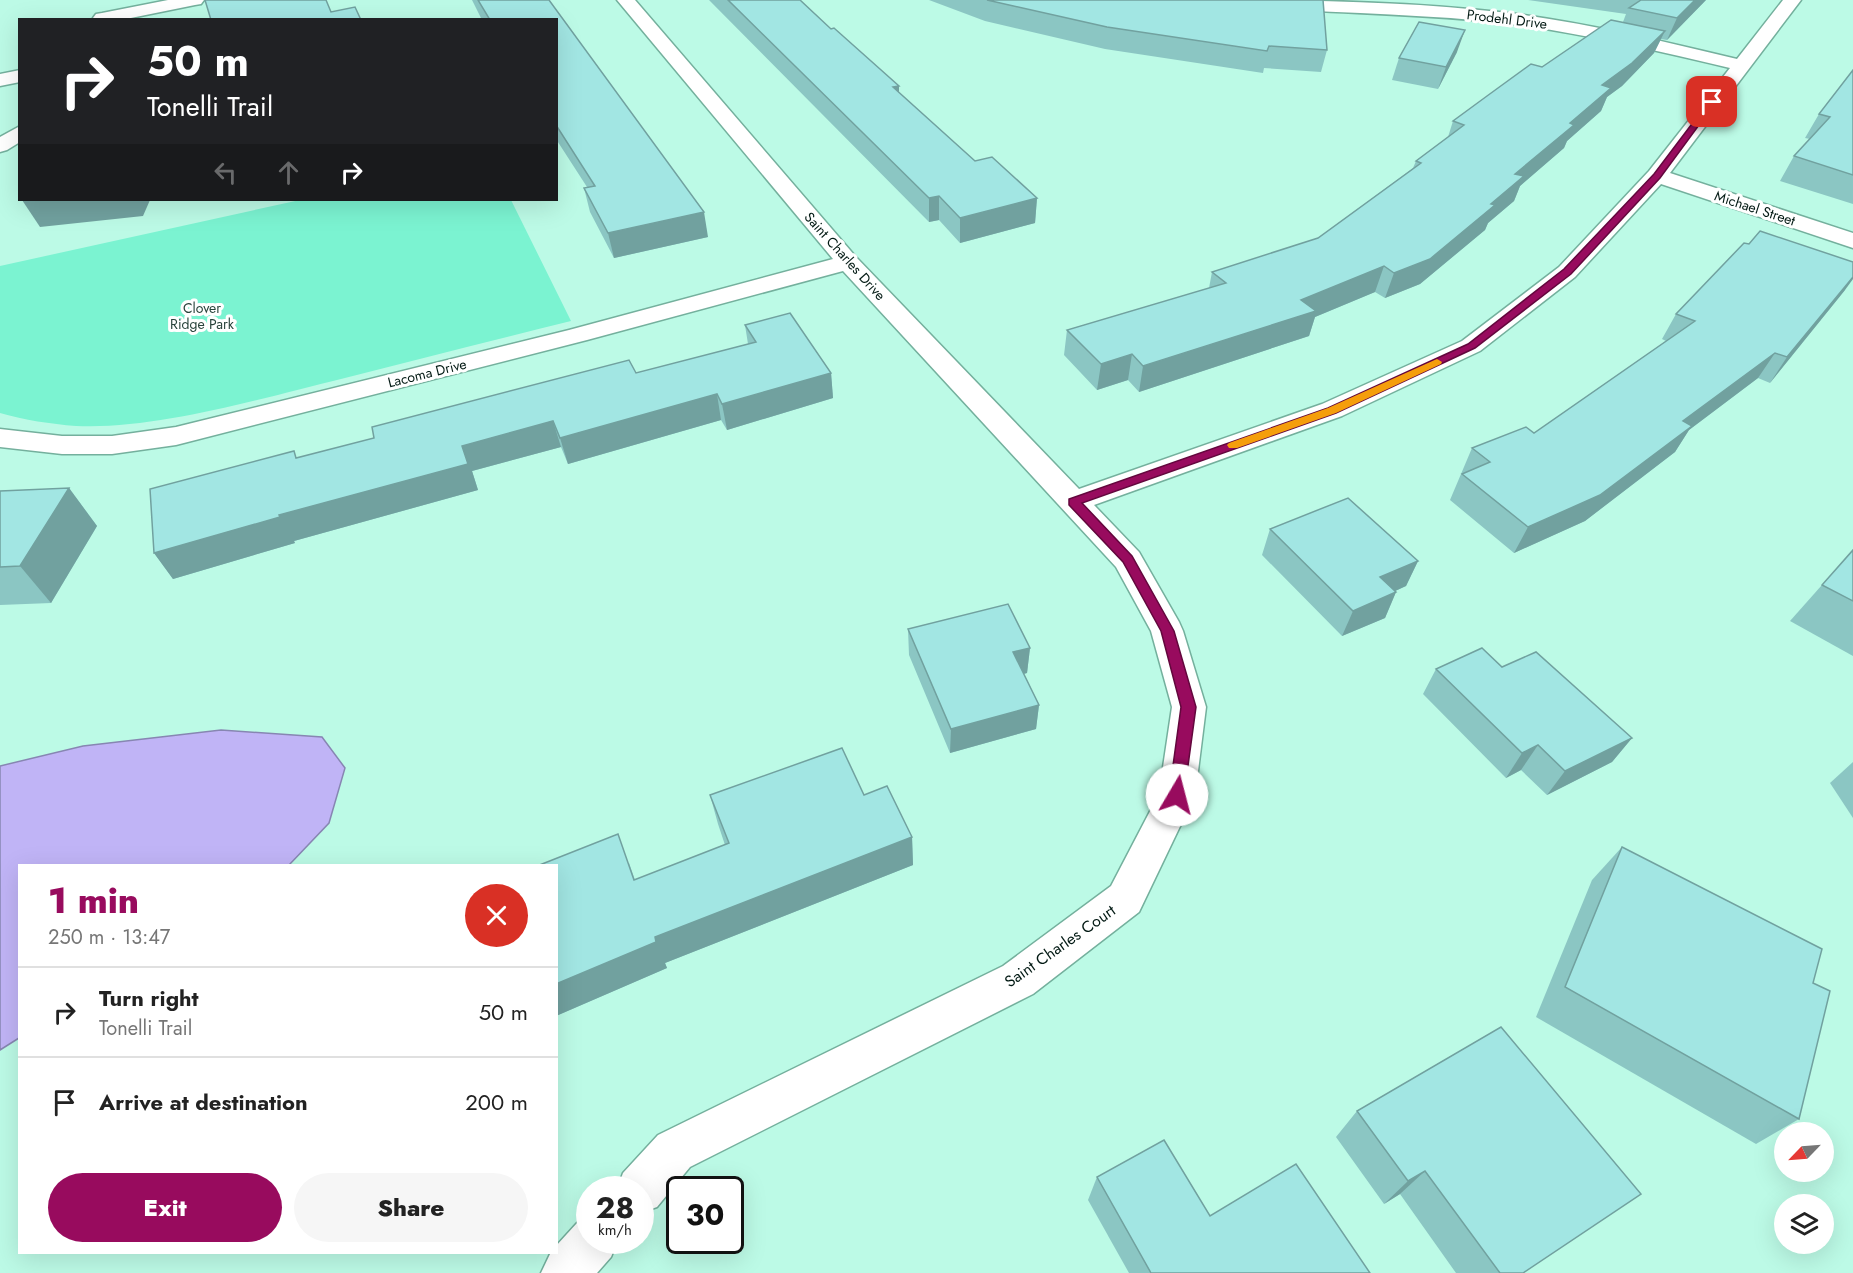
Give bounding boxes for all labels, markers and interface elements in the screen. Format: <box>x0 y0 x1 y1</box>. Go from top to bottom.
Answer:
street label: Prodehl Drive <box>1466 4 1548 34</box>
text: 50 m <box>147 31 249 92</box>
icon: right <box>48 42 126 120</box>
pin <box>1686 76 1737 127</box>
icon: arrive <box>1695 85 1728 118</box>
text: Tonelli Trail <box>147 87 273 126</box>
icon: left <box>209 156 242 189</box>
icon: ahead <box>272 156 305 189</box>
icon: right <box>335 156 368 189</box>
street label: Michael Street <box>1712 186 1799 231</box>
street label: Saint Charles Drive <box>800 207 890 305</box>
park label: Clover Ridge Park <box>170 298 235 334</box>
street label: Lacoma Drive <box>386 354 468 392</box>
position arrow <box>1145 763 1209 827</box>
text: 1 min <box>48 874 139 926</box>
button: close <box>465 884 528 947</box>
street label: Saint Charles Court <box>1000 899 1120 993</box>
text: 250 m · 13:47 <box>48 923 170 952</box>
text: Turn right <box>99 982 199 1014</box>
icon: right <box>48 996 81 1029</box>
text: 50 m <box>479 996 528 1028</box>
text: Tonelli Trail <box>99 1014 192 1043</box>
icon: arrive <box>48 1086 81 1119</box>
text: Arrive at destination <box>99 1086 308 1118</box>
text: 200 m <box>465 1086 528 1118</box>
north arrow <box>1774 1122 1834 1182</box>
map controls <box>1774 1122 1834 1254</box>
button: Exit <box>48 1173 282 1242</box>
button: Share <box>294 1173 528 1242</box>
speed limit sign: 30 <box>666 1176 744 1254</box>
text: 28 <box>596 1186 634 1229</box>
button: layers <box>1774 1194 1834 1254</box>
text: km/h <box>598 1219 632 1241</box>

